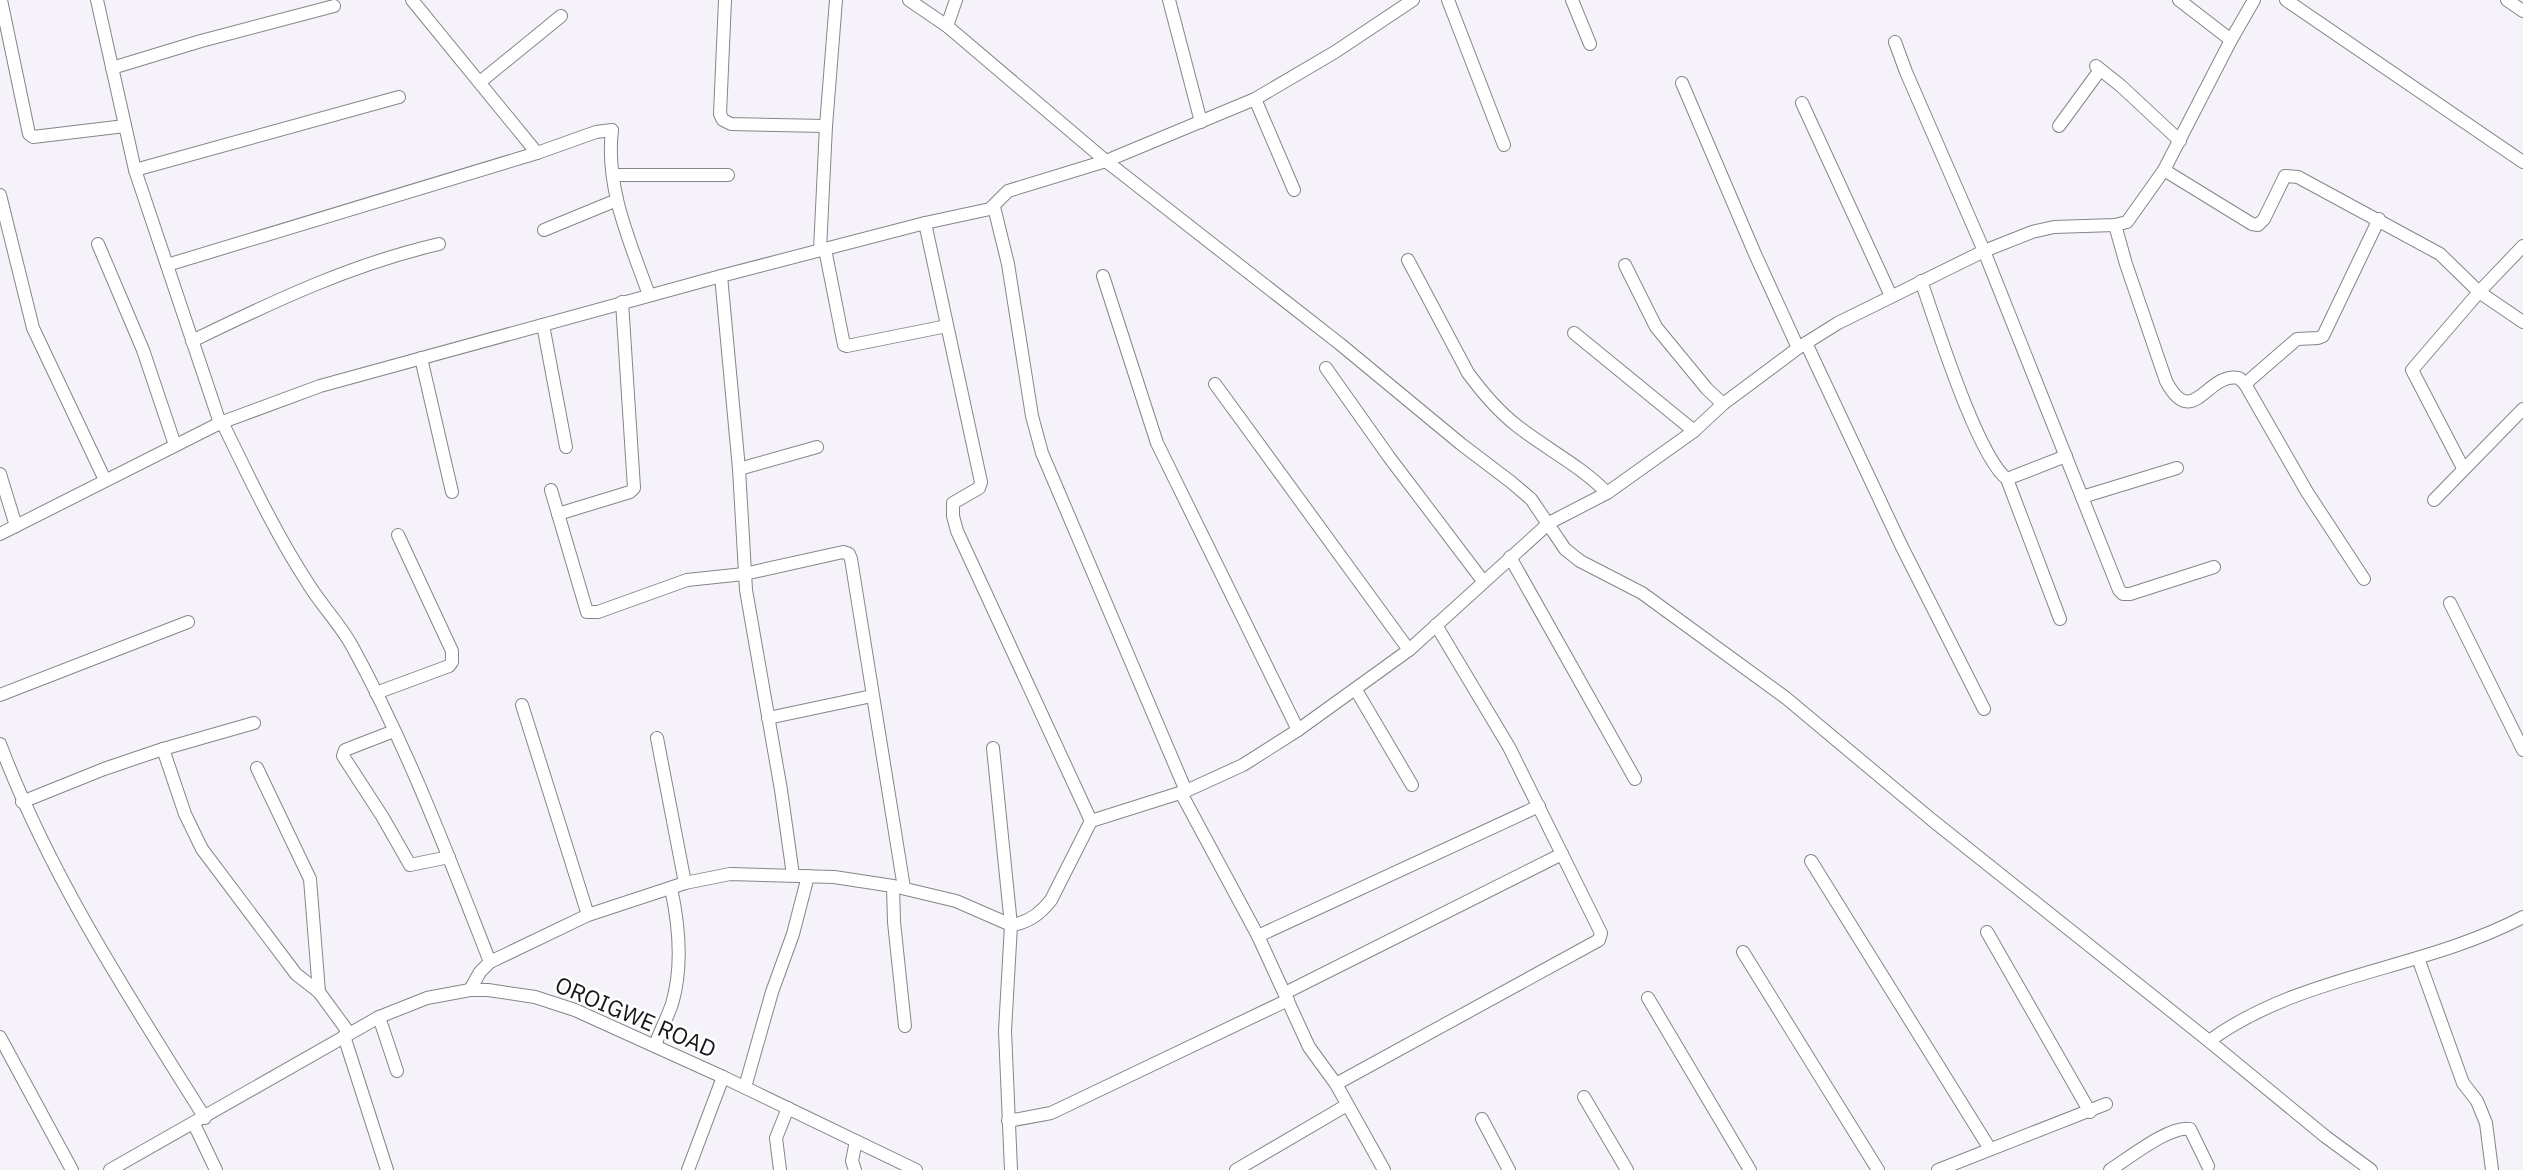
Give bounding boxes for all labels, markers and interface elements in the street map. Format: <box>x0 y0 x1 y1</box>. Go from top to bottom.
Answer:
street label: OROIGWE ROAD <box>551 969 721 1063</box>

